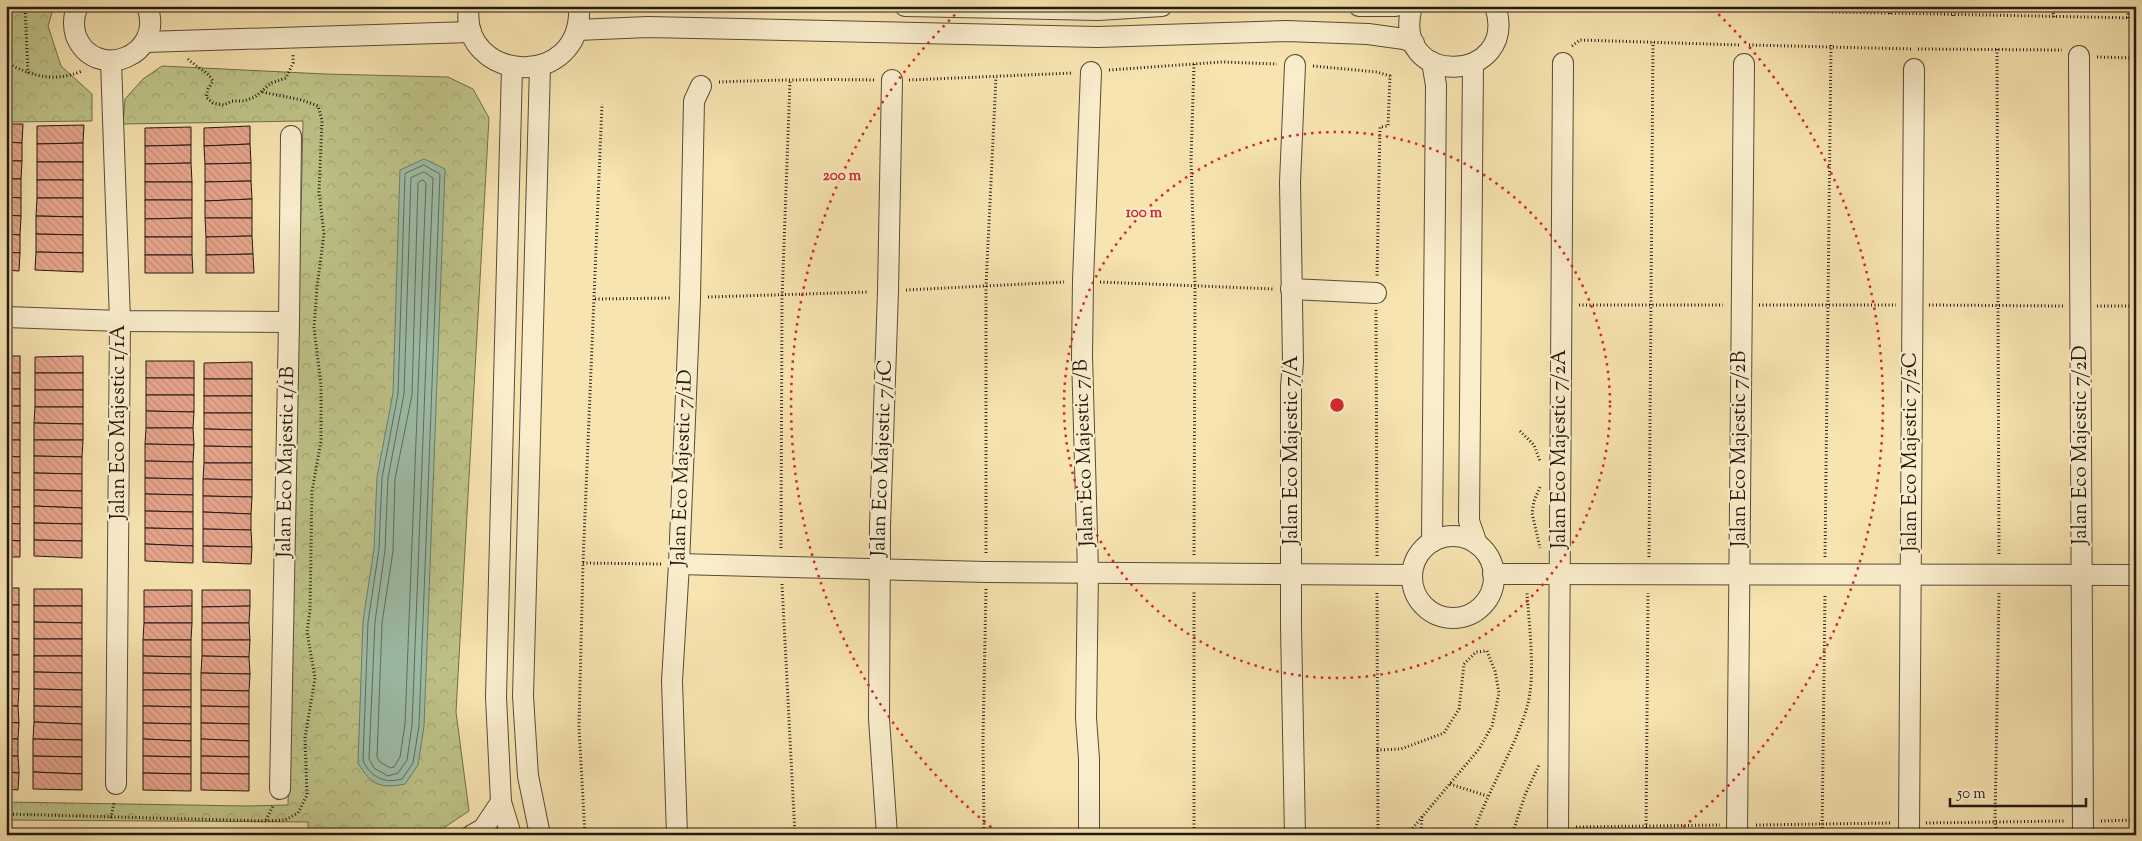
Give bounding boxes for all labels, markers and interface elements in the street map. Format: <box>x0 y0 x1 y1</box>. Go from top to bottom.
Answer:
text: 200 m <box>823 166 862 187</box>
text: 100 m <box>1126 203 1163 224</box>
street label: Jalan Eco Majestic 1/1A <box>105 325 134 520</box>
street label: Jalan Eco Majestic 7/2D <box>2067 345 2096 546</box>
street label: Jalan Eco Majestic 7/2A <box>1546 349 1575 550</box>
street label: Jalan Eco Majestic 7/2B <box>1726 351 1755 548</box>
street label: Jalan Eco Majestic 7/2C <box>1897 352 1926 553</box>
street label: Jalan Eco Majestic 7/A <box>1278 355 1307 546</box>
street label: Jalan Eco Majestic 7/B <box>1067 358 1103 548</box>
street label: Jalan Eco Majestic 7/1C <box>865 359 901 558</box>
street label: Jalan Eco Majestic 1/1B <box>271 366 303 559</box>
street label: Jalan Eco Majestic 7/1D <box>665 369 701 568</box>
centre of rings <box>1328 396 1346 414</box>
scale bar <box>1950 776 2086 808</box>
text: 50 m <box>1956 784 1986 805</box>

